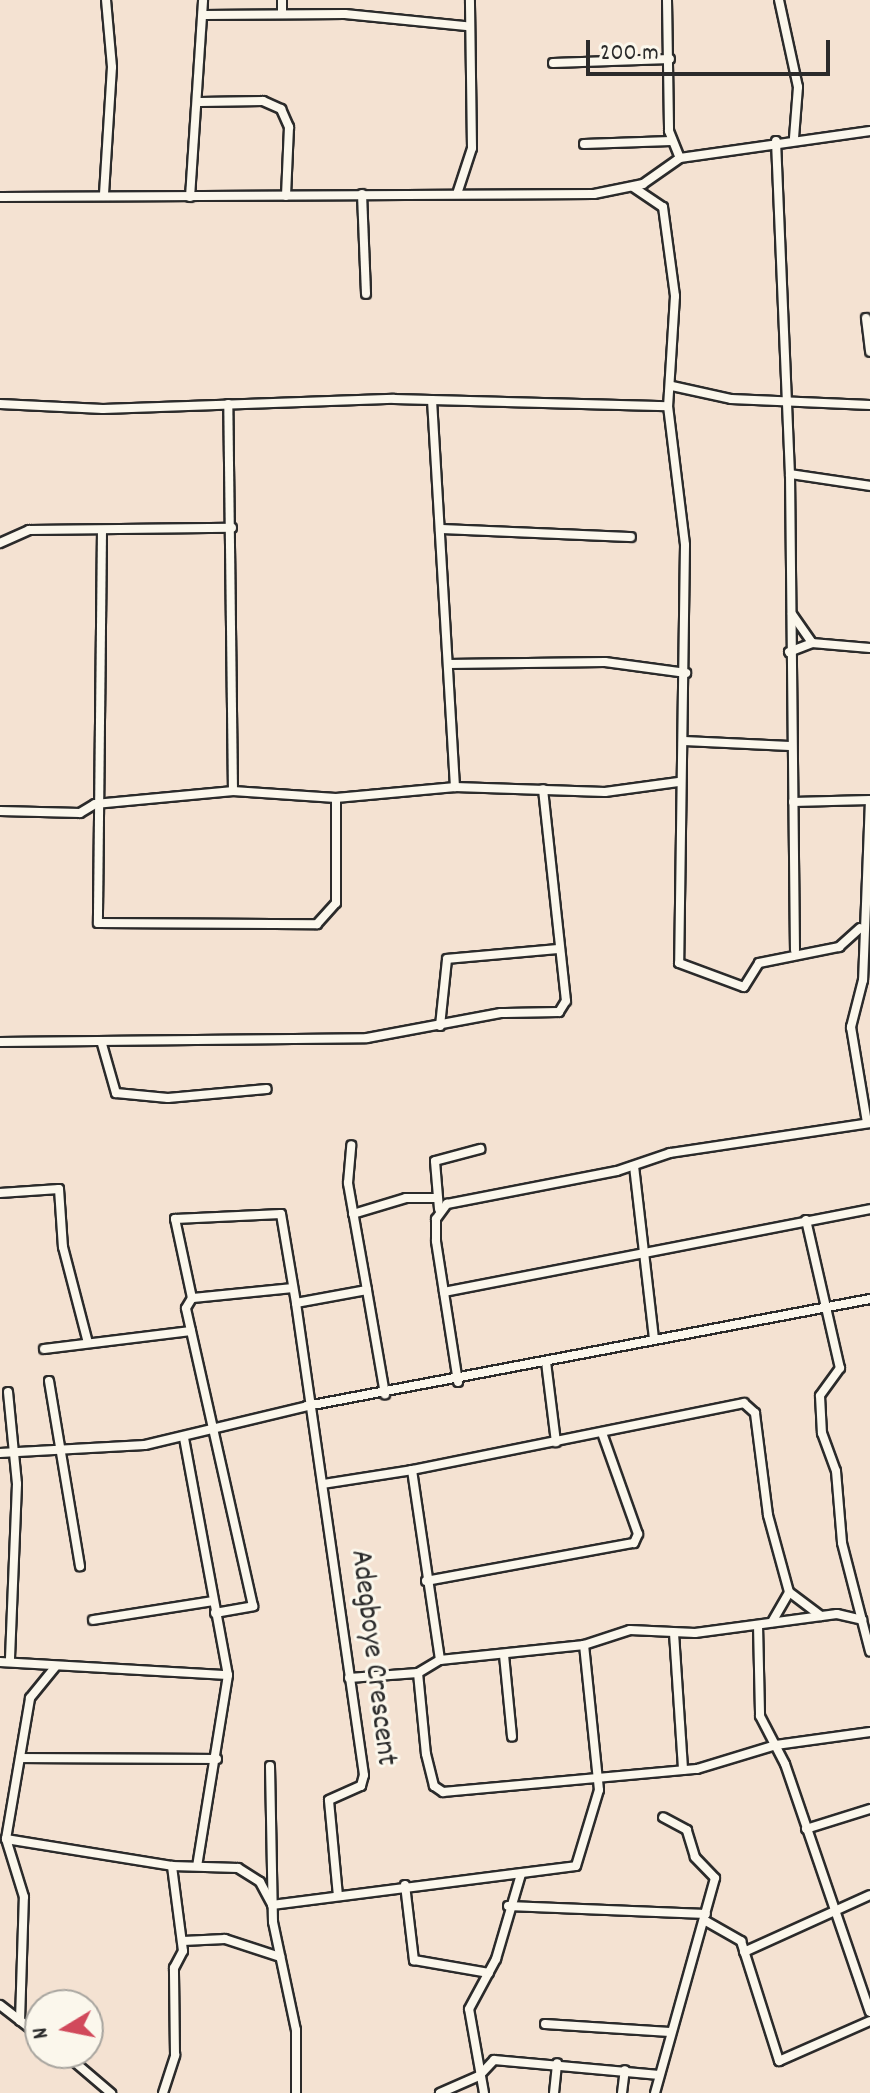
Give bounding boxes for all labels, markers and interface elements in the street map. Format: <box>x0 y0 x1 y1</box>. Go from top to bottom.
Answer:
scale bar <box>590 24 834 74</box>
text: 200 m <box>600 37 659 71</box>
street label: Adegboye Crescent <box>340 1548 402 1768</box>
north arrow <box>24 1989 104 2069</box>
text: N <box>26 2025 58 2041</box>

